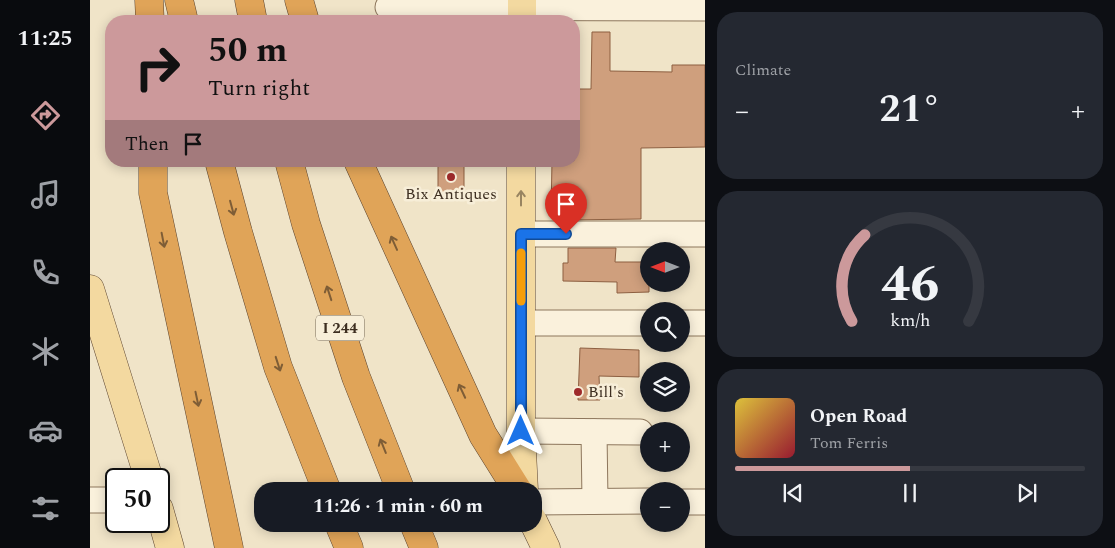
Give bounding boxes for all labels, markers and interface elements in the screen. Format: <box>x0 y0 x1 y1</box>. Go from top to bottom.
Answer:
text: 11:25 <box>17 22 73 55</box>
text: 50 m <box>208 24 288 77</box>
icon: right <box>125 35 190 100</box>
text: Climate <box>735 58 791 82</box>
text: Turn right <box>208 72 310 105</box>
text: 21° <box>879 81 941 139</box>
text: − <box>735 90 749 133</box>
text: + <box>1071 90 1085 133</box>
icon: directions <box>28 98 63 133</box>
text: Then <box>125 130 169 159</box>
icon: arrive <box>179 130 207 158</box>
marker: Bix Antiques <box>445 171 457 183</box>
icon: music <box>28 177 63 212</box>
place label: Bix Antiques <box>405 182 497 206</box>
pin <box>545 183 587 234</box>
one-way arrow <box>516 190 526 206</box>
icon: arrive <box>552 190 580 218</box>
one-way arrow <box>227 200 237 216</box>
one-way arrow <box>158 232 168 248</box>
one-way arrow <box>389 236 398 251</box>
north arrow <box>640 242 690 292</box>
map controls <box>640 242 690 532</box>
text: 46 <box>881 245 939 324</box>
icon: phone <box>28 255 63 290</box>
one-way arrow <box>323 285 333 301</box>
button: search <box>640 302 690 352</box>
text: km/h <box>890 307 930 334</box>
road number: I 244 <box>316 316 364 340</box>
icon: climate <box>28 334 63 369</box>
one-way arrow <box>274 356 283 371</box>
button: layers <box>640 362 690 412</box>
place label: Bill's <box>588 380 624 404</box>
one-way arrow <box>457 383 467 398</box>
marker: Bill's <box>572 386 584 398</box>
one-way arrow <box>192 391 202 407</box>
text: Open Road <box>810 402 907 431</box>
position arrow <box>494 404 546 456</box>
icon: car <box>28 413 63 448</box>
button: + <box>640 422 690 472</box>
text: Tom Ferris <box>810 431 888 455</box>
one-way arrow <box>378 439 387 454</box>
speed limit sign: 50 <box>105 468 170 533</box>
icon: previous <box>779 479 807 507</box>
icon: pause <box>896 479 924 507</box>
icon: next <box>1013 479 1041 507</box>
button: − <box>640 482 690 532</box>
icon: filters <box>28 491 63 526</box>
text: 11:26 · 1 min · 60 m <box>313 492 483 521</box>

